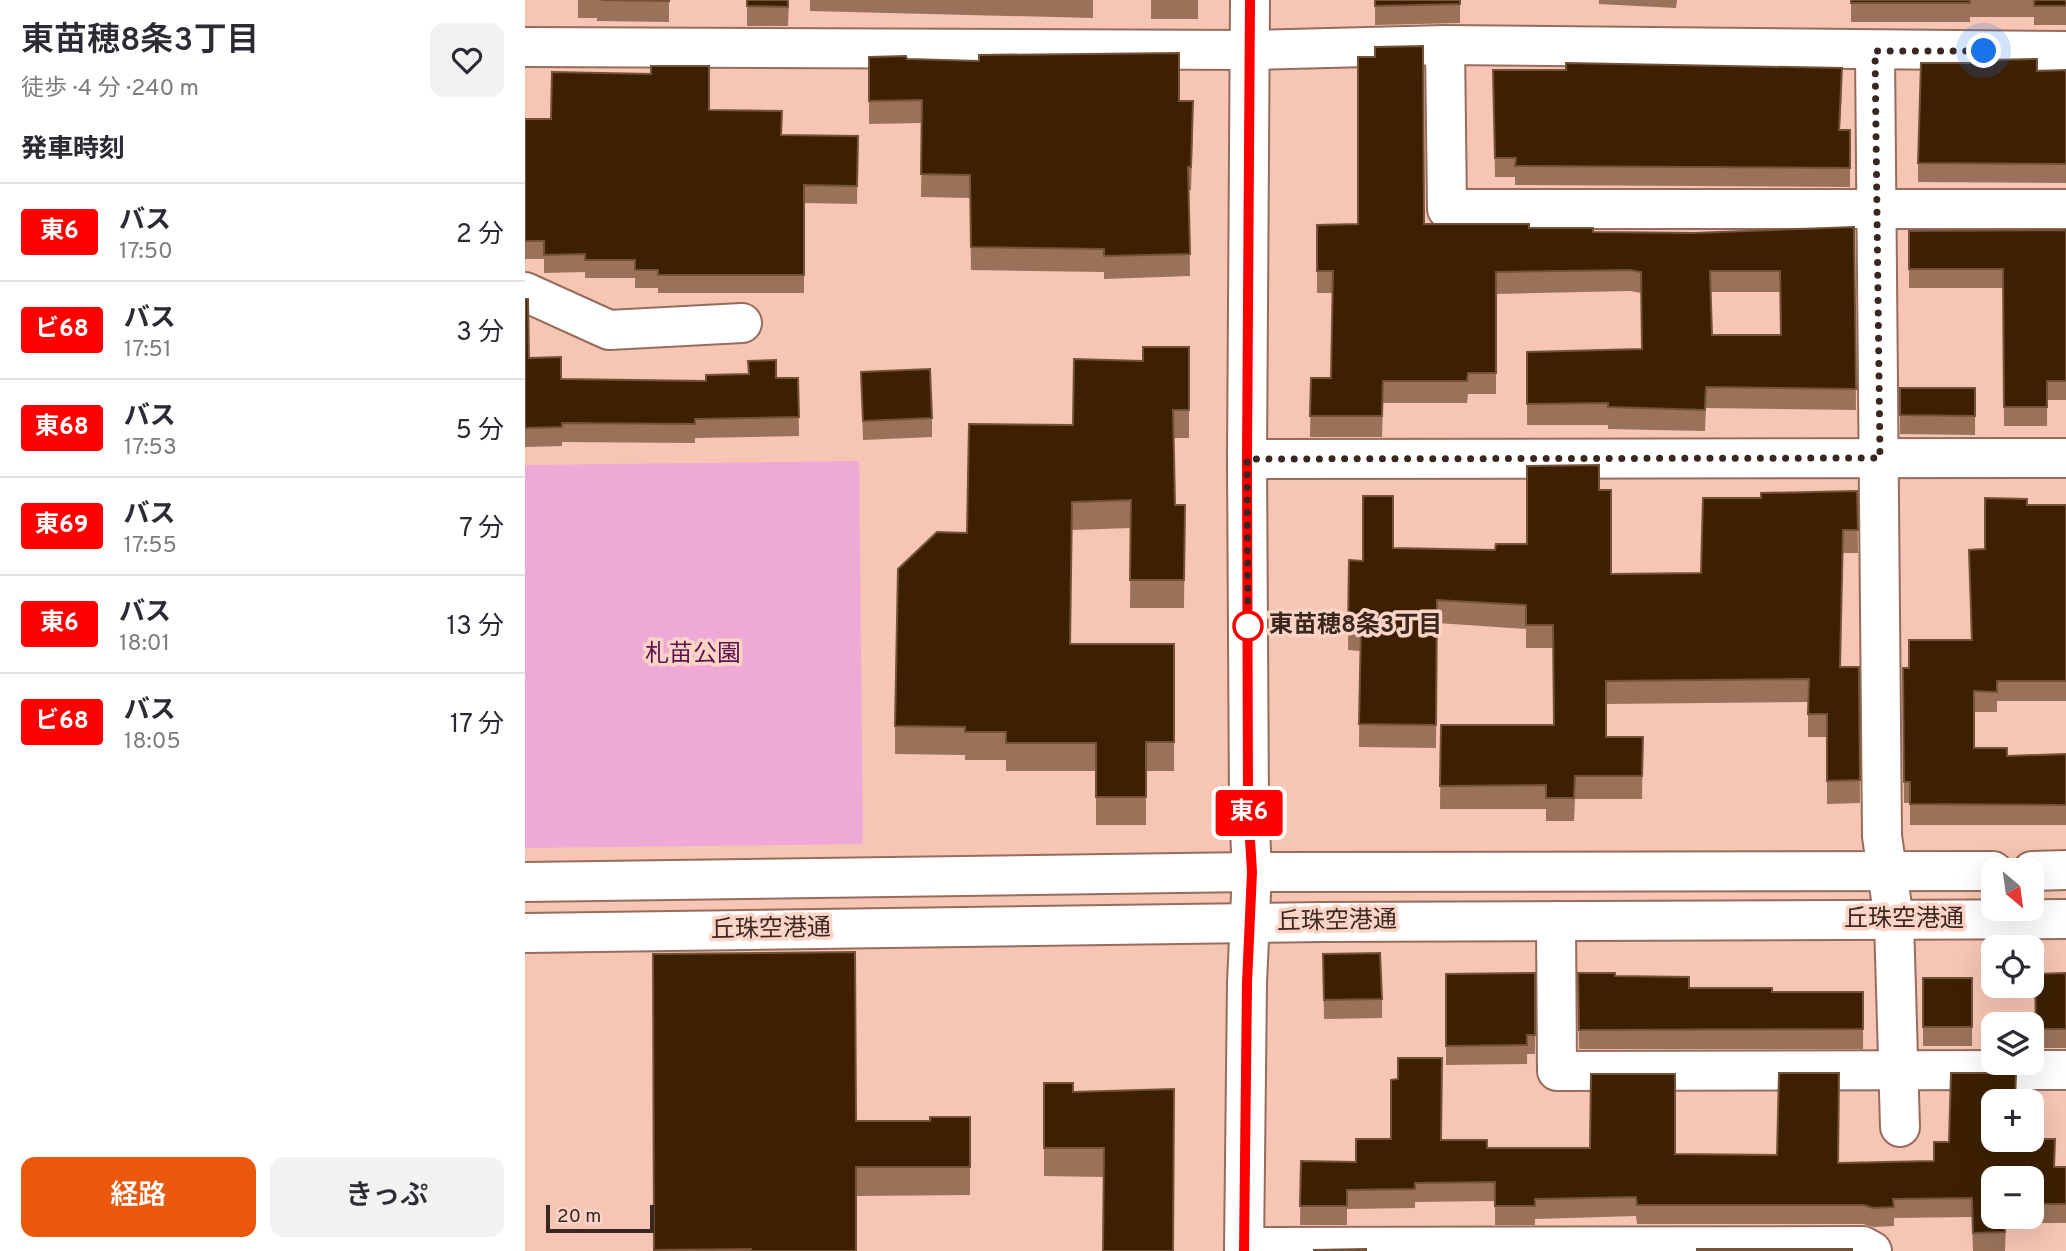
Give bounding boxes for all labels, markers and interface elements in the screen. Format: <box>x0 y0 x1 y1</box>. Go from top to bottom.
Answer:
text: 東苗穂8条3丁目 <box>21 21 259 63</box>
button: heart <box>430 23 504 97</box>
your location <box>1966 33 2001 68</box>
text: 徒歩 · 4 分 · 240 m <box>21 75 199 104</box>
text: 発車時刻 <box>21 134 125 167</box>
text: バス <box>119 205 171 238</box>
text: 東6 <box>40 217 79 247</box>
text: 2 分 <box>456 219 504 252</box>
text: 17:50 <box>119 238 173 267</box>
text: バス <box>124 303 176 336</box>
text: ビ68 <box>35 315 89 345</box>
text: 3 分 <box>456 317 504 350</box>
text: 17:51 <box>124 336 171 365</box>
text: バス <box>124 401 176 434</box>
text: 東68 <box>35 413 89 443</box>
text: 5 分 <box>456 415 504 448</box>
text: 17:53 <box>124 434 177 463</box>
text: バス <box>124 499 176 532</box>
text: 東69 <box>35 511 89 541</box>
text: 7 分 <box>459 513 504 546</box>
text: 17:55 <box>124 532 177 561</box>
text: バス <box>119 597 171 630</box>
text: 東6 <box>40 609 79 639</box>
text: 13 分 <box>447 611 504 644</box>
marker: 東苗穂8条3丁目 <box>1233 611 1263 641</box>
place label: 東苗穂8条3丁目 <box>1269 611 1442 641</box>
text: 18:01 <box>119 630 170 659</box>
park label: 札苗公園 <box>645 640 741 670</box>
text: バス <box>124 695 176 728</box>
text: ビ68 <box>35 707 89 737</box>
text: 17 分 <box>450 709 504 742</box>
text: 18:05 <box>124 728 181 757</box>
line badge: 東6 <box>1217 790 1281 836</box>
text: 東6 <box>1230 798 1268 828</box>
north arrow <box>1981 858 2044 920</box>
map controls <box>1981 858 2044 1229</box>
street label: 丘珠空港通 <box>1844 905 1964 935</box>
street label: 丘珠空港通 <box>1277 906 1397 938</box>
street label: 丘珠空港通 <box>711 914 831 946</box>
button: locate <box>1981 935 2044 998</box>
button: layers <box>1981 1012 2044 1075</box>
button: + <box>1981 1089 2044 1152</box>
button: 経路 <box>21 1157 256 1237</box>
button: きっぷ <box>270 1157 504 1237</box>
button: − <box>1981 1166 2044 1229</box>
scale bar <box>546 1202 655 1234</box>
text: 20 m <box>557 1205 601 1229</box>

